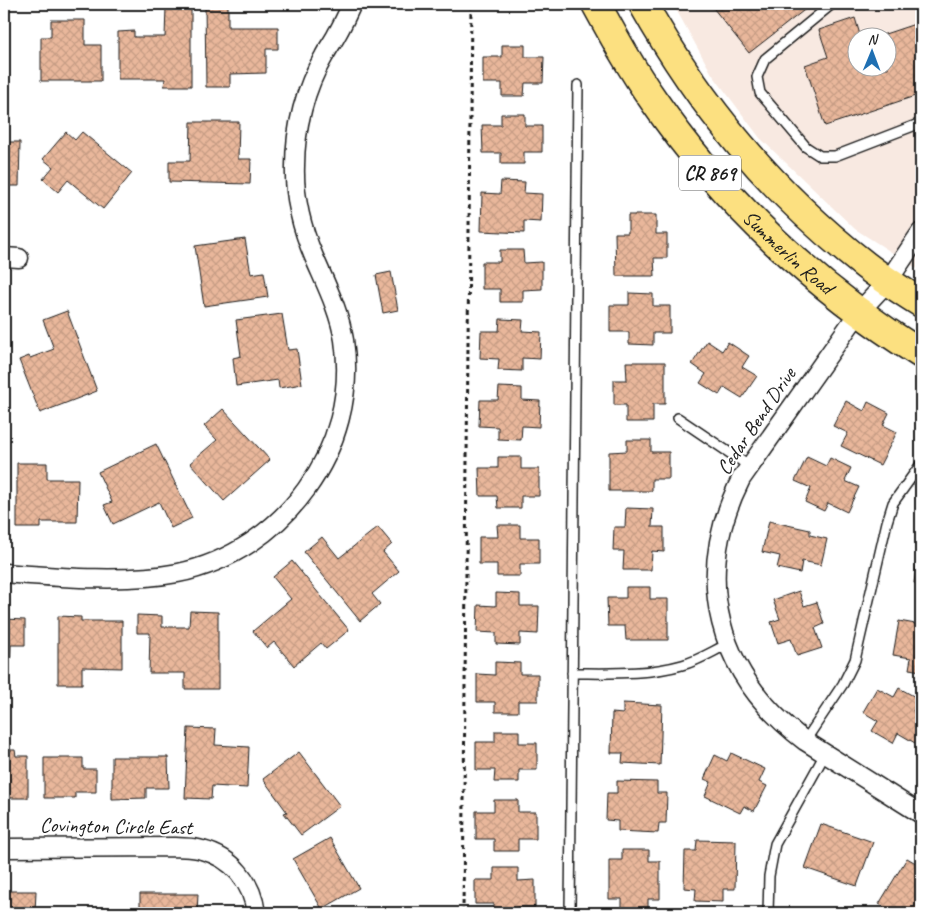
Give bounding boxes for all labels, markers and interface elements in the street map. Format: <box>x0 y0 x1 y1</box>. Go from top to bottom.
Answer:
north arrow <box>848 28 898 78</box>
text: N <box>868 31 879 48</box>
road number: CR 869 <box>679 156 741 190</box>
street label: Summerlin Road <box>737 205 841 302</box>
street label: Cedar Bend Drive <box>711 361 802 480</box>
street label: Covington Circle East <box>40 812 194 840</box>

